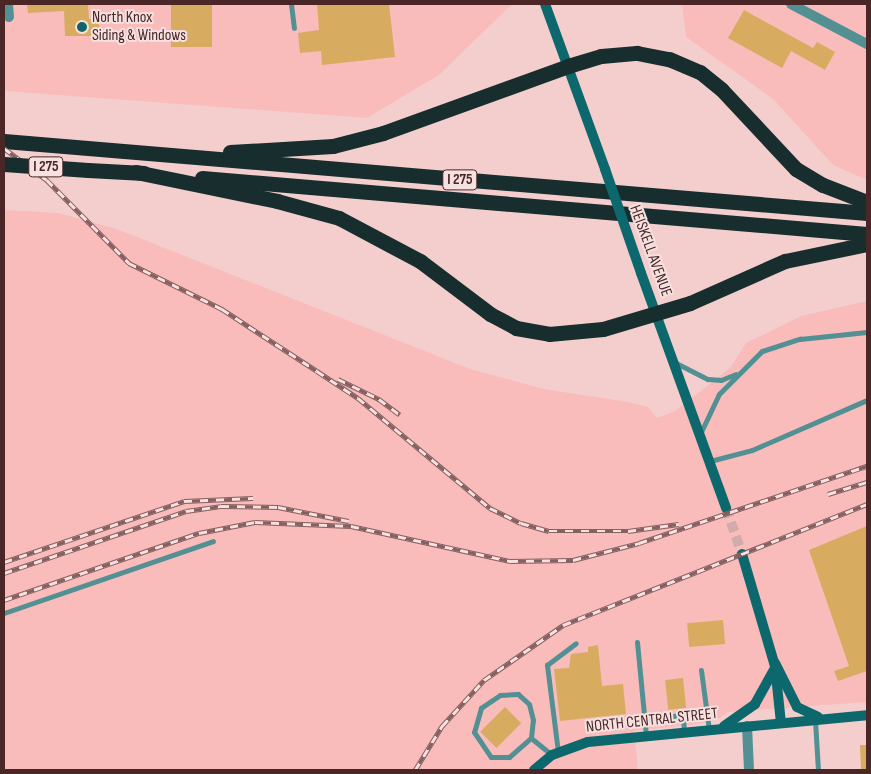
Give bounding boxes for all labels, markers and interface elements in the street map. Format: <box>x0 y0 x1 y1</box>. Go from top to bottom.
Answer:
place label: North Knox Siding & Windows <box>92 8 186 46</box>
marker: North Knox Siding & Windows <box>76 21 88 33</box>
road number: I 275 <box>27 154 65 180</box>
road number: I 275 <box>441 168 479 192</box>
street label: HEISKELL AVENUE <box>625 203 675 299</box>
street label: NORTH CENTRAL STREET <box>585 705 719 737</box>

